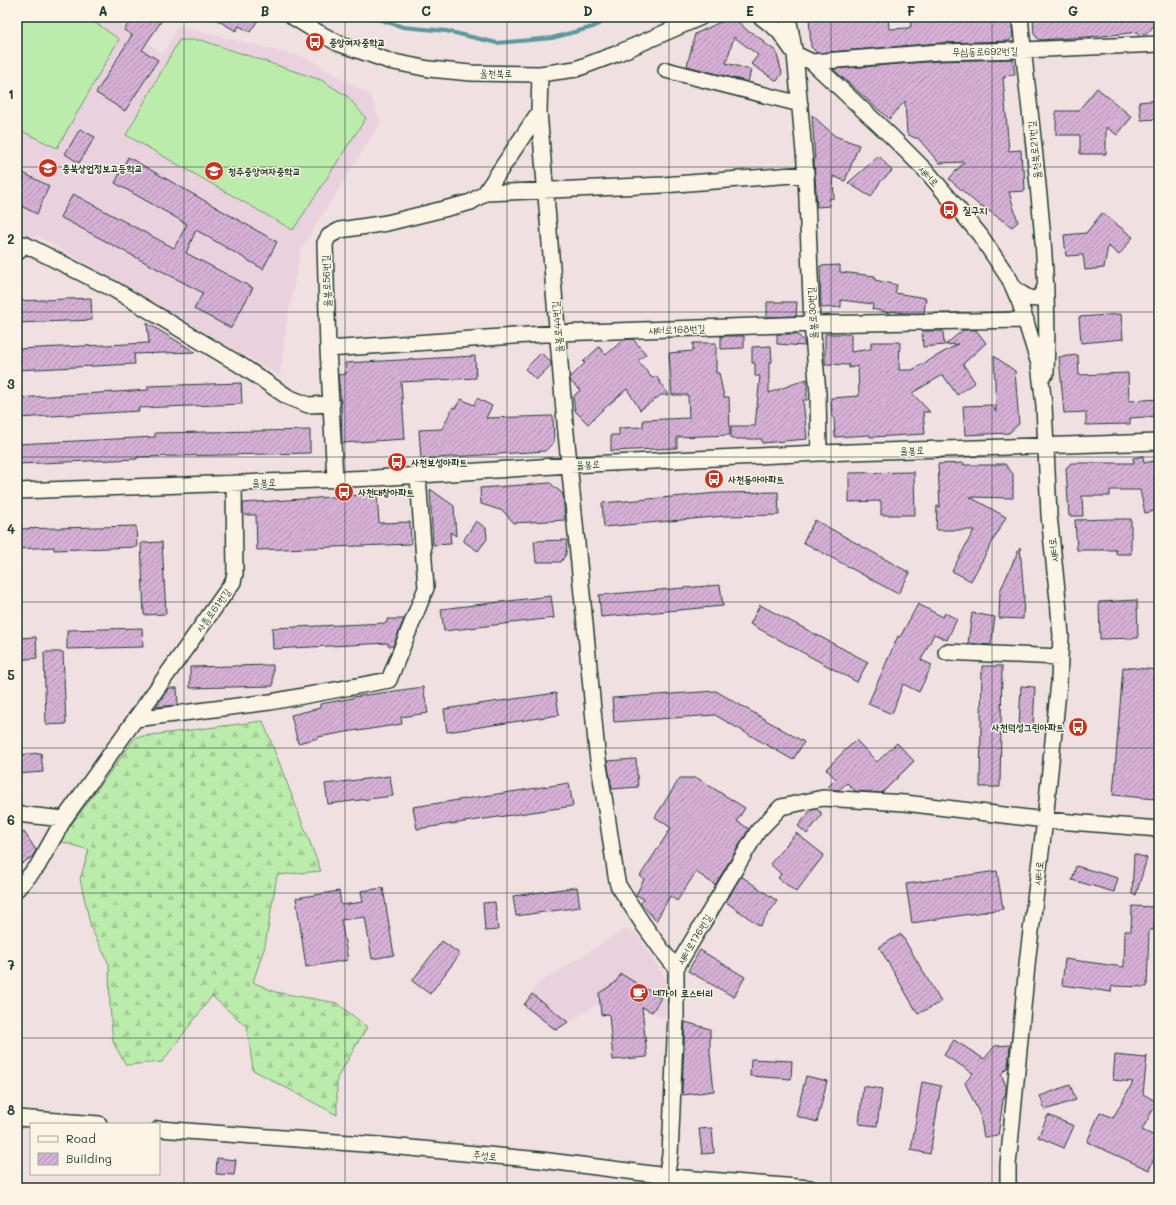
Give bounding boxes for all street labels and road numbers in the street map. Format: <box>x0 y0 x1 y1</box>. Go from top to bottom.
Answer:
street label: 무심동로692번길 <box>952 43 1018 59</box>
street label: 율천북로 <box>480 66 512 80</box>
street label: 율천북로21번길 <box>1024 120 1044 180</box>
street label: 새터로 <box>916 162 942 190</box>
street label: 율봉로56번길 <box>318 255 334 307</box>
street label: 율봉로30번길 <box>804 287 820 339</box>
street label: 율봉로44번길 <box>548 300 566 354</box>
street label: 새터로168번길 <box>648 321 706 337</box>
street label: 율봉로 <box>900 443 924 457</box>
street label: 율봉로 <box>576 456 600 472</box>
street label: 율봉로 <box>252 475 276 489</box>
street label: 새터로 <box>1045 537 1061 563</box>
street label: 사뜸로61번길 <box>192 585 234 635</box>
street label: 새터로 <box>1030 860 1046 886</box>
street label: 새터로176번길 <box>673 911 715 967</box>
street label: 주성로 <box>472 1147 498 1163</box>

